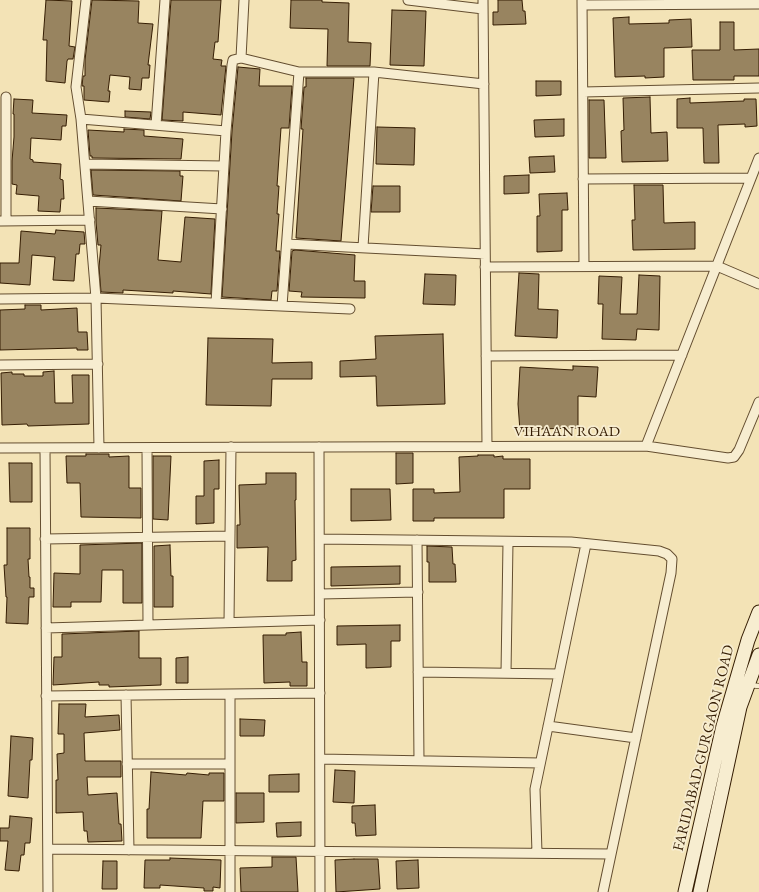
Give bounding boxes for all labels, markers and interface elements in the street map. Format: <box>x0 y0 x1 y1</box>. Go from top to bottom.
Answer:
street label: VIHAAN ROAD <box>514 423 620 441</box>
street label: FARIDABAD-GURGAON ROAD <box>670 643 738 853</box>

